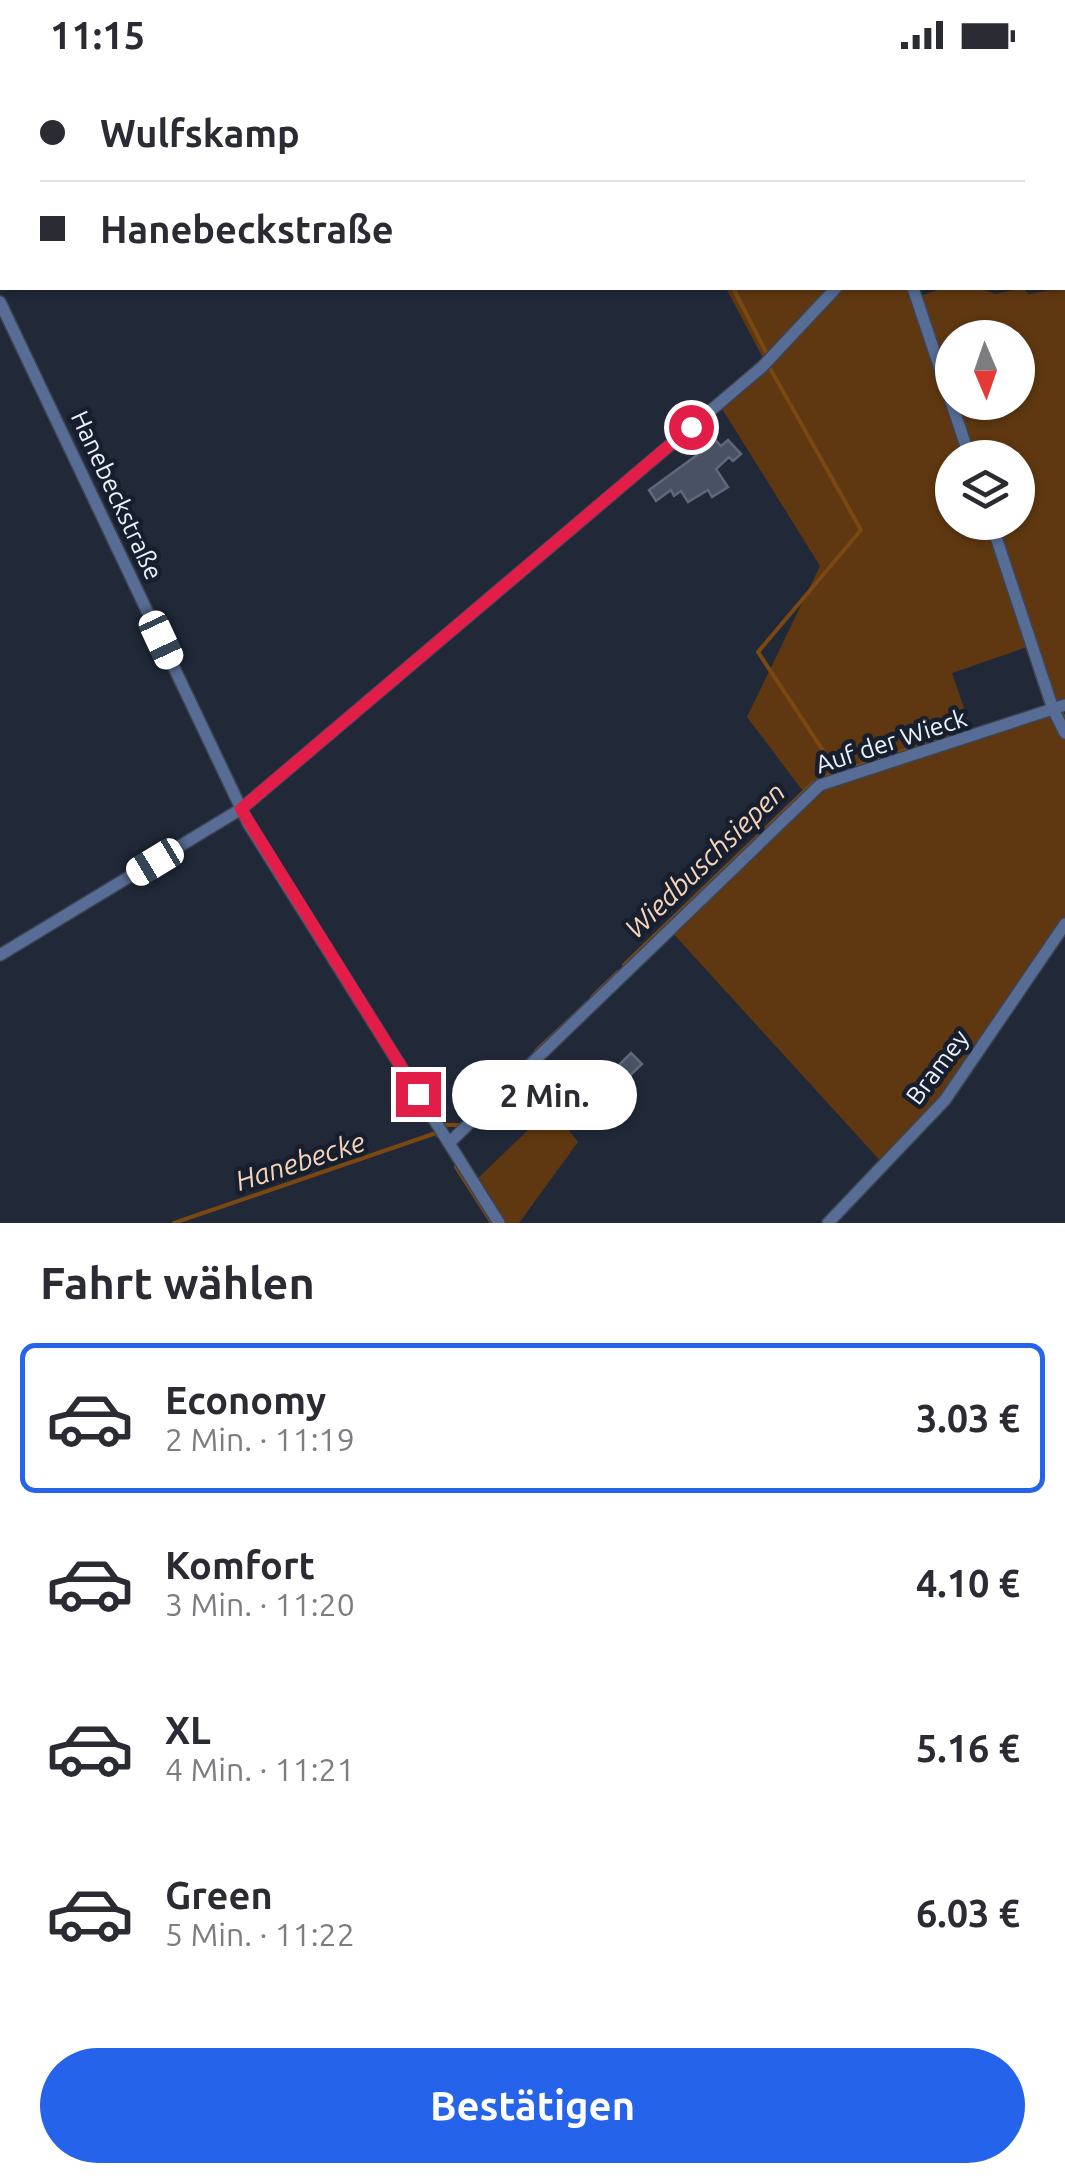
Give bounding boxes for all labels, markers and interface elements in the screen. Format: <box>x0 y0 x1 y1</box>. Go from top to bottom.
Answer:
text: 11:15 <box>50 14 145 56</box>
text: Wulfskamp <box>100 112 300 154</box>
text: Hanebeckstraße <box>100 208 394 250</box>
north arrow <box>935 320 1035 420</box>
map controls <box>935 320 1035 540</box>
route start <box>669 405 714 450</box>
street label: Hanebeckstraße <box>66 406 168 584</box>
button: layers <box>935 440 1035 540</box>
car <box>135 606 187 674</box>
street label: Auf der Wieck <box>812 703 970 779</box>
water label: Wiedbuschsiepen <box>618 776 791 944</box>
car <box>122 834 188 890</box>
street label: Bramey <box>900 1024 974 1110</box>
callout: 2 Min. <box>453 1059 638 1129</box>
route end <box>396 1072 441 1117</box>
text: 2 Min. <box>500 1077 589 1113</box>
water label: Hanebecke <box>231 1125 368 1196</box>
text: Fahrt wählen <box>40 1257 315 1308</box>
icon: car <box>45 1373 135 1463</box>
text: Economy <box>165 1379 326 1421</box>
text: 3.03 € <box>916 1397 1020 1439</box>
text: 2 Min. · 11:19 <box>165 1421 355 1457</box>
icon: car <box>45 1538 135 1628</box>
text: Komfort <box>165 1544 315 1586</box>
text: 4.10 € <box>916 1562 1020 1604</box>
text: 3 Min. · 11:20 <box>165 1586 355 1622</box>
icon: car <box>45 1703 135 1793</box>
text: XL <box>165 1709 211 1751</box>
text: 5.16 € <box>916 1727 1020 1769</box>
text: 4 Min. · 11:21 <box>165 1751 355 1787</box>
icon: car <box>45 1868 135 1958</box>
text: Green <box>165 1874 273 1916</box>
text: 6.03 € <box>916 1892 1020 1934</box>
text: 5 Min. · 11:22 <box>165 1916 355 1952</box>
button: Bestätigen <box>40 2048 1025 2163</box>

